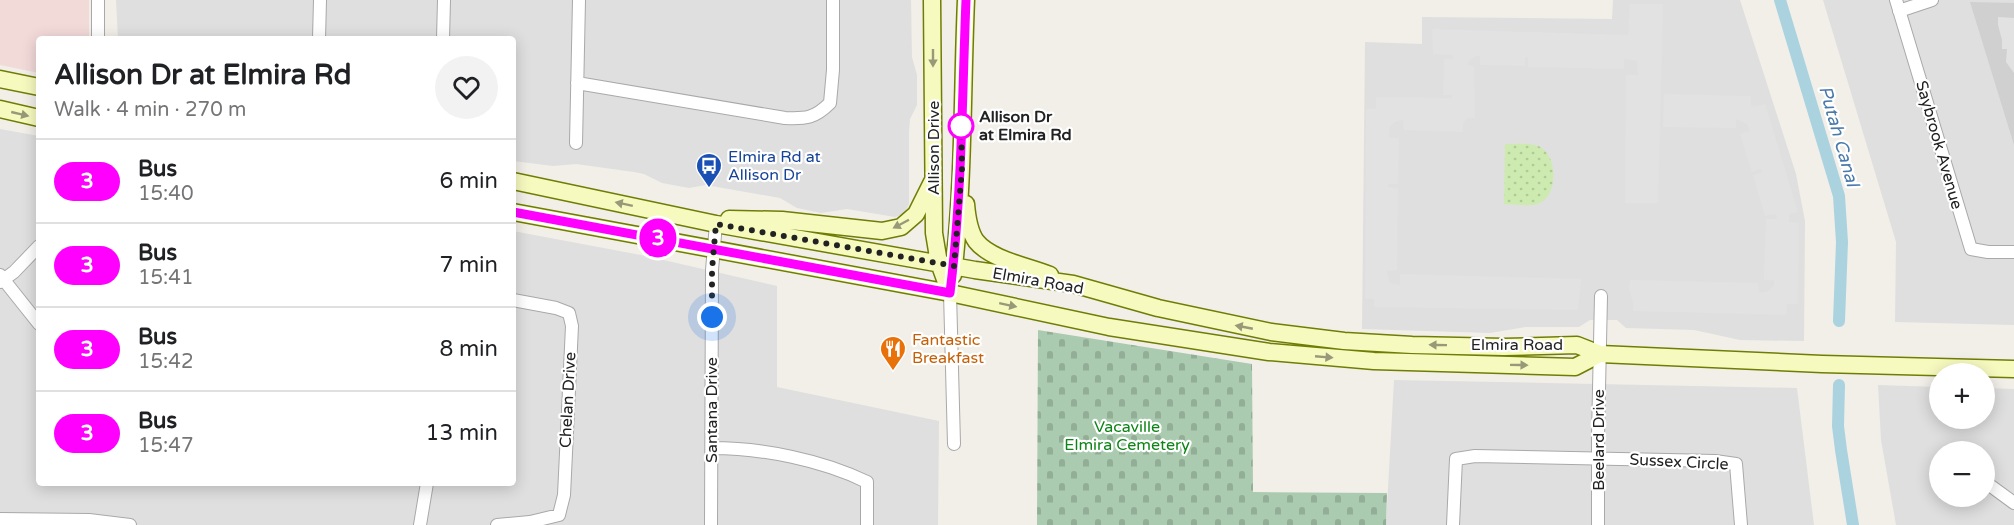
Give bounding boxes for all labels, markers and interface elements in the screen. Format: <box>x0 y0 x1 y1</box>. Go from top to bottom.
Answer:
one-way arrow <box>928 49 938 68</box>
button: heart <box>435 56 498 119</box>
text: Allison Dr at Elmira Rd <box>54 58 351 92</box>
street label: Saybrook Avenue <box>1911 78 1967 212</box>
water label: Putah Canal <box>1814 83 1865 191</box>
text: Walk · 4 min · 270 m <box>54 98 246 122</box>
street label: Allison Drive <box>924 101 944 195</box>
place label: Allison Dr at Elmira Rd <box>979 107 1072 145</box>
one-way arrow <box>10 109 29 119</box>
marker: Allison Dr at Elmira Rd <box>948 113 974 139</box>
place label: Elmira Rd at Allison Dr <box>728 147 821 185</box>
bus stop icon: Elmira Rd at Allison Dr <box>694 151 724 189</box>
text: Bus <box>138 156 177 182</box>
text: 6 min <box>439 168 498 194</box>
text: 3 <box>80 169 94 194</box>
text: 15:40 <box>138 182 193 206</box>
one-way arrow <box>614 199 633 208</box>
line badge: 3 <box>638 218 678 258</box>
one-way arrow <box>892 219 909 229</box>
text: 3 <box>651 226 665 251</box>
text: Bus <box>138 240 177 266</box>
text: 7 min <box>439 252 498 278</box>
text: 3 <box>80 253 94 278</box>
street label: Elmira Road <box>991 263 1085 299</box>
text: 15:41 <box>138 266 193 290</box>
one-way arrow <box>998 301 1017 310</box>
your location <box>697 302 727 332</box>
one-way arrow <box>1235 322 1254 331</box>
text: Bus <box>138 324 177 350</box>
place label: Fantastic Breakfast <box>912 330 984 368</box>
restaurant icon: Fantastic Breakfast <box>878 334 908 372</box>
street label: Elmira Road <box>1471 335 1563 355</box>
text: 8 min <box>439 336 498 362</box>
text: 3 <box>80 337 94 362</box>
one-way arrow <box>1429 340 1448 350</box>
text: 15:42 <box>138 350 193 374</box>
street label: Chelan Drive <box>555 351 581 449</box>
one-way arrow <box>1315 352 1334 362</box>
street label: Santana Drive <box>702 357 722 463</box>
one-way arrow <box>1509 361 1528 370</box>
map controls <box>1929 363 1995 507</box>
button: + <box>1929 363 1995 429</box>
street label: Beelard Drive <box>1589 389 1609 491</box>
text: Bus <box>138 408 177 434</box>
park label: Vacaville Elmira Cemetery <box>1064 417 1190 455</box>
text: 13 min <box>426 420 498 446</box>
text: 3 <box>80 421 94 446</box>
text: 15:47 <box>138 434 193 458</box>
button: − <box>1929 441 1995 507</box>
street label: Sussex Circle <box>1629 449 1729 475</box>

